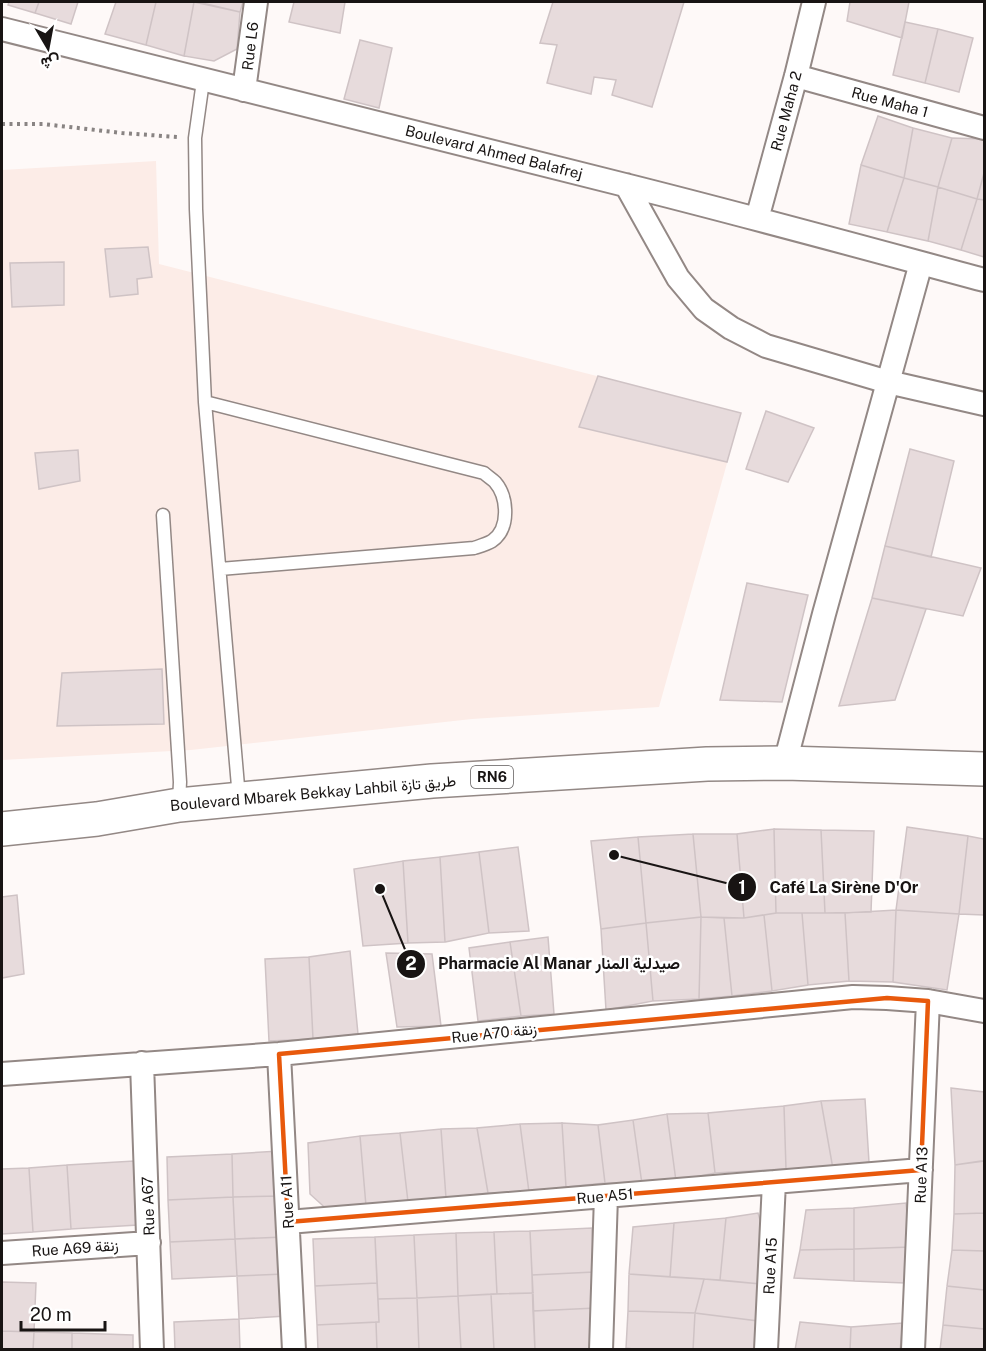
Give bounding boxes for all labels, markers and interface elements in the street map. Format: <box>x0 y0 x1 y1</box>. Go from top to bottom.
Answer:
north arrow <box>18 18 78 78</box>
street label: Rue L6 <box>239 21 261 71</box>
text: ش <box>39 51 62 73</box>
street label: Rue Maha 2 <box>767 69 805 153</box>
street label: Rue Maha 1 <box>850 84 930 120</box>
street label: Boulevard Ahmed Balafrej <box>404 122 584 182</box>
road number: RN6 <box>471 766 513 788</box>
street label: Boulevard Mbarek Bekkay Lahbil طريق تازة <box>169 772 457 816</box>
callout: Café La Sirène D'Or <box>727 870 930 904</box>
text: 1 <box>738 877 746 898</box>
text: Café La Sirène D'Or <box>770 878 919 897</box>
callout: Pharmacie Al Manar صيدلية المنار <box>396 947 692 981</box>
text: 2 <box>405 953 417 974</box>
text: Pharmacie Al Manar صيدلية المنار <box>438 954 680 974</box>
street label: Rue A70 زنقة <box>450 1020 538 1047</box>
street label: Rue A13 <box>912 1146 930 1204</box>
street label: Rue A11 <box>277 1175 297 1229</box>
street label: Rue A67 <box>138 1176 158 1236</box>
street label: Rue A51 <box>576 1185 634 1207</box>
street label: Rue A69 زنقة <box>31 1236 119 1261</box>
street label: Rue A15 <box>760 1237 780 1295</box>
scale bar <box>21 1294 105 1332</box>
text: 20 m <box>30 1304 72 1325</box>

